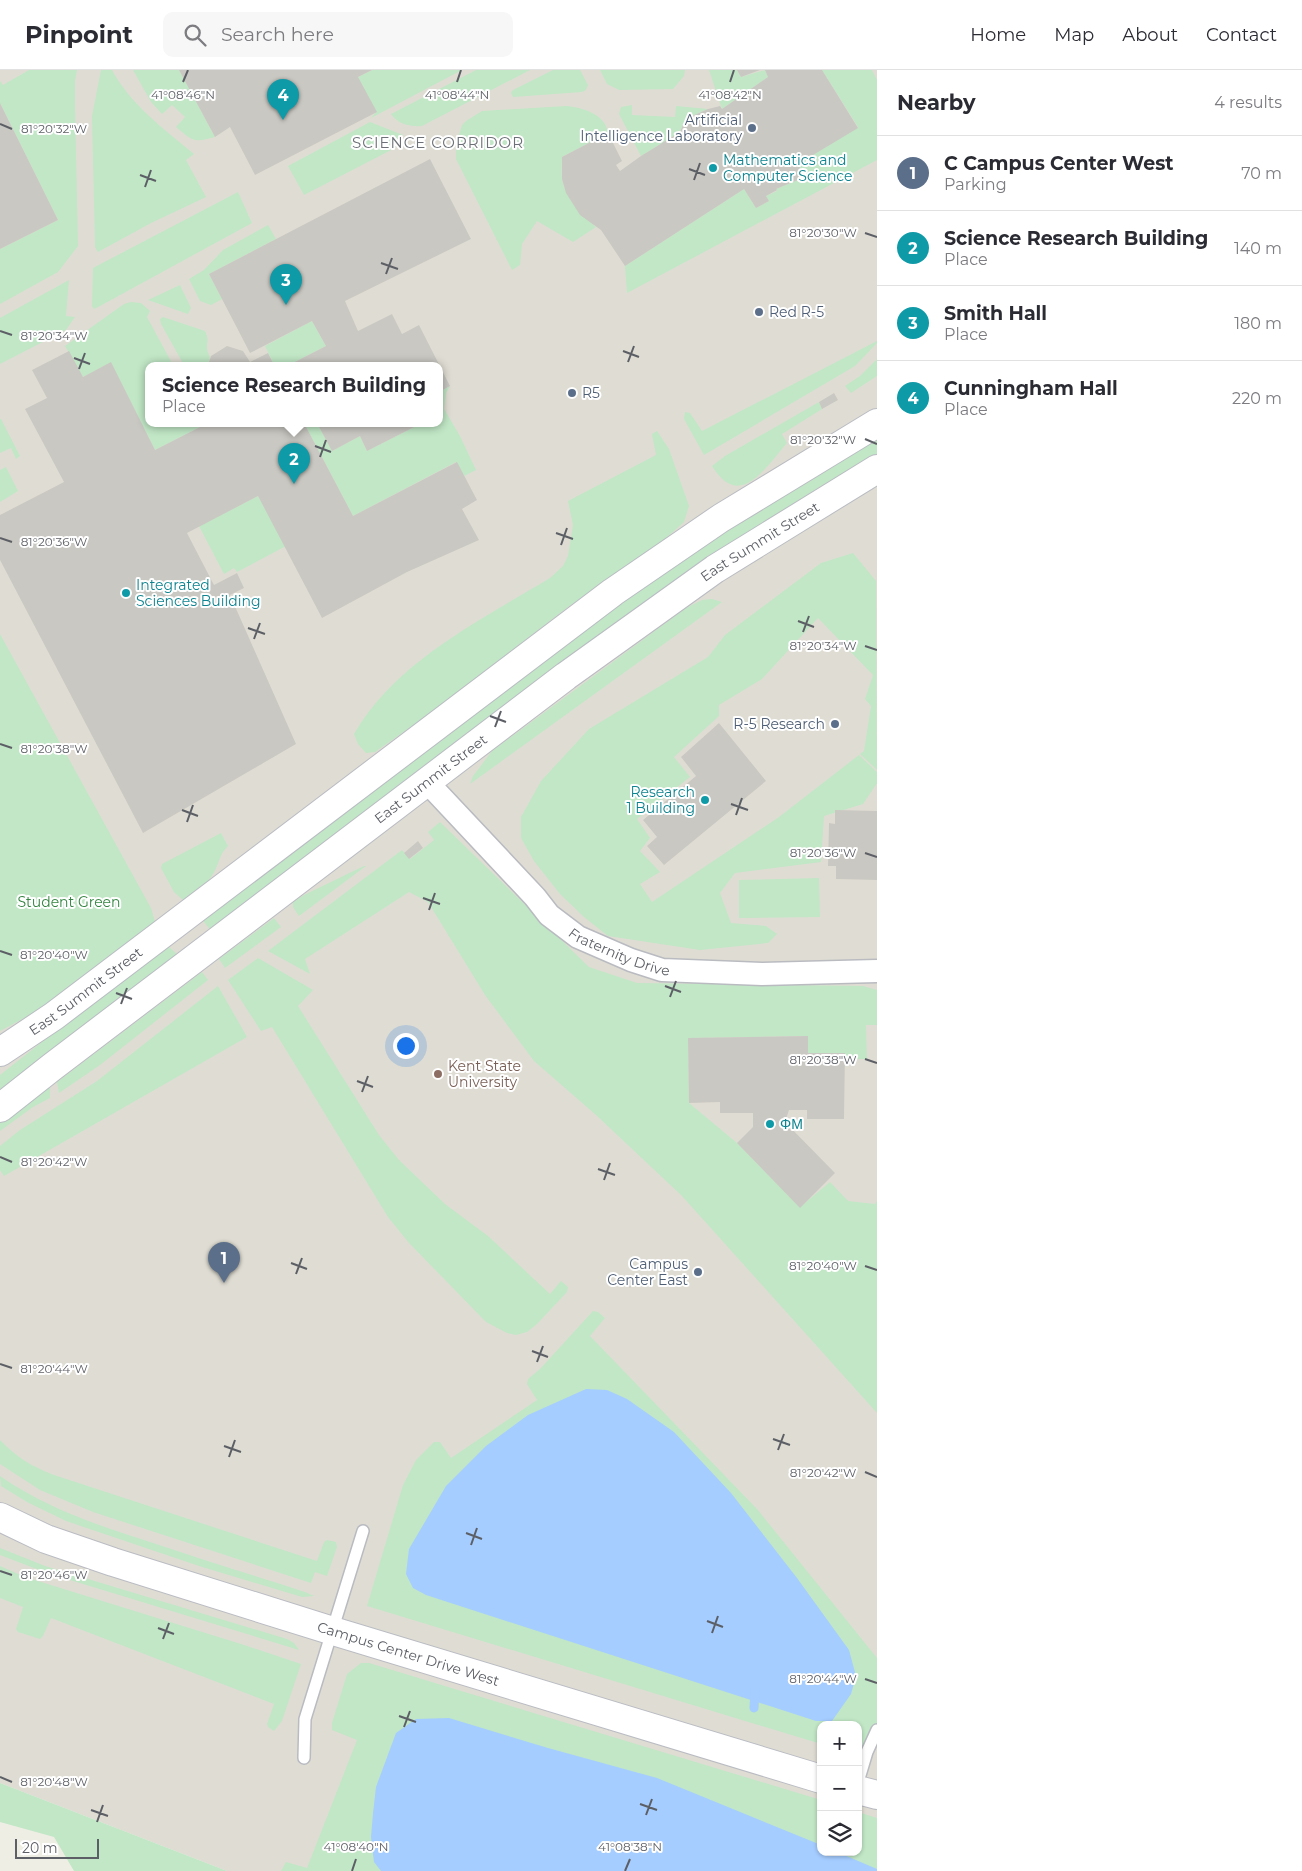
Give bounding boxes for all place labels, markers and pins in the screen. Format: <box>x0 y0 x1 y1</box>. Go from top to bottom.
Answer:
pin: 4 <box>267 79 299 120</box>
place label: Artificial Intelligence Laboratory <box>580 111 742 145</box>
marker: Artificial Intelligence Laboratory <box>746 122 758 134</box>
place label: Mathematics and Computer Science <box>723 151 853 185</box>
marker: Mathematics and Computer Science <box>707 162 719 174</box>
pin: 3 <box>270 264 302 305</box>
place label: Red R-5 <box>769 303 824 321</box>
marker: Red R-5 <box>753 306 765 318</box>
place label: R5 <box>582 384 600 402</box>
marker: R5 <box>566 387 578 399</box>
pin: 2 <box>278 443 310 484</box>
place label: Integrated Sciences Building <box>136 576 261 610</box>
marker: Integrated Sciences Building <box>120 587 132 599</box>
place label: R-5 Research <box>733 715 825 733</box>
marker: R-5 Research <box>829 718 841 730</box>
place label: Research 1 Building <box>626 783 695 817</box>
marker: Research 1 Building <box>699 794 711 806</box>
place label: Kent State University <box>448 1057 521 1091</box>
marker: Kent State University <box>432 1068 444 1080</box>
place label: ΦΜ <box>780 1115 803 1133</box>
marker: ΦΜ <box>764 1118 776 1130</box>
pin: 1 <box>208 1242 240 1283</box>
place label: Campus Center East <box>607 1255 688 1289</box>
marker: Campus Center East <box>692 1266 704 1278</box>

